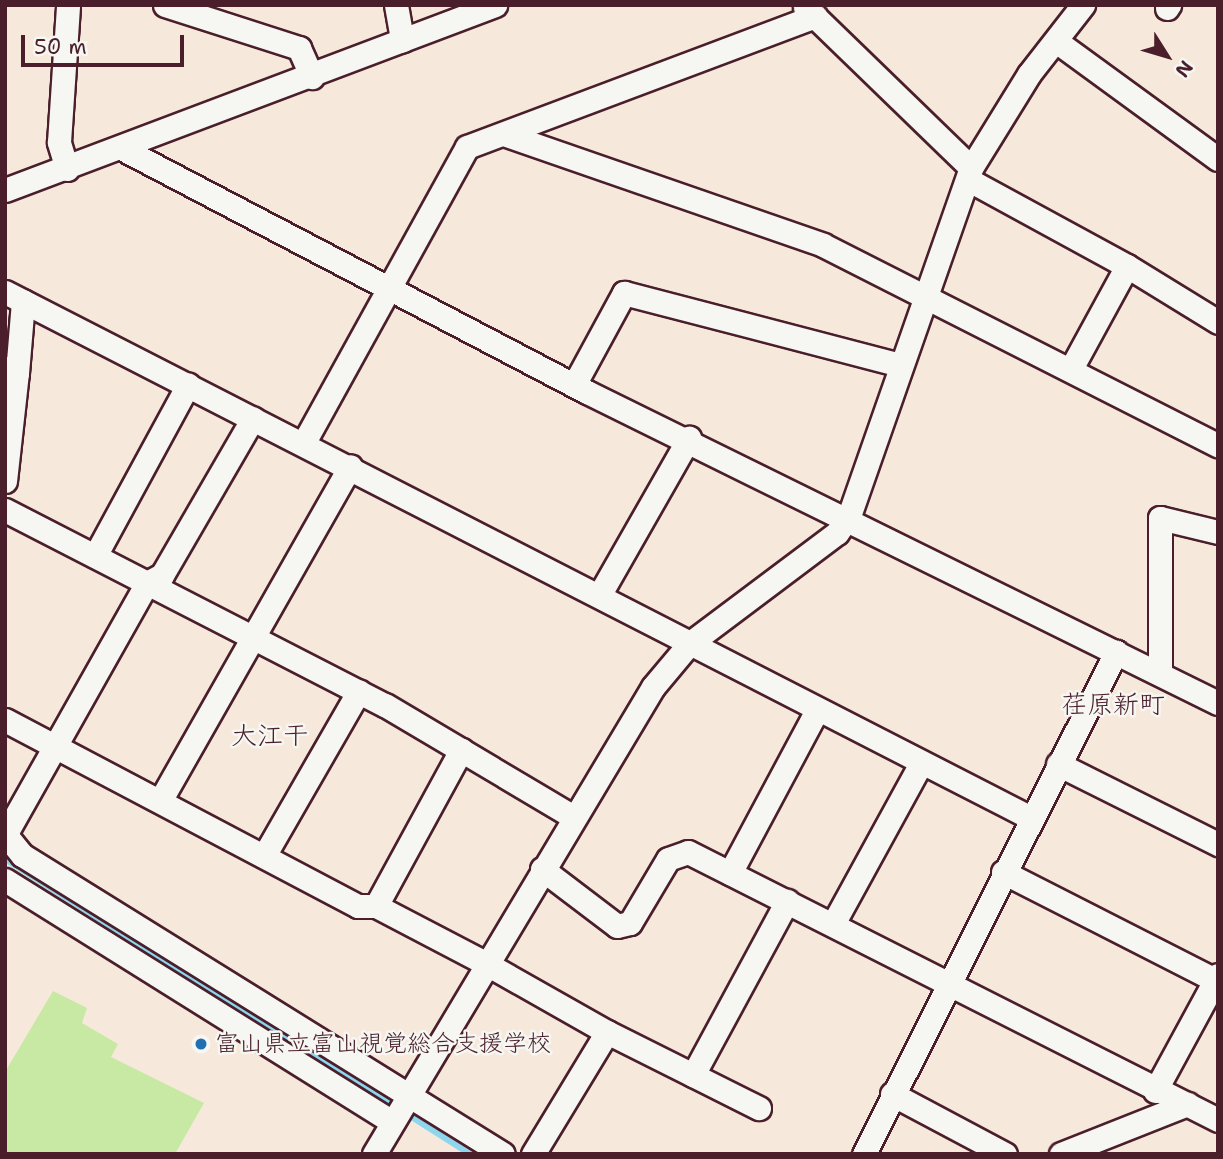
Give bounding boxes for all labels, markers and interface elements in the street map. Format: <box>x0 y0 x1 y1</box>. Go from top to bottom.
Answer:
scale bar <box>24 21 187 65</box>
north arrow <box>1132 21 1202 91</box>
text: 50 m <box>34 33 87 61</box>
text: N <box>1170 55 1199 82</box>
district label: 荏原新町 <box>1061 688 1165 720</box>
district label: 大江干 <box>231 719 309 751</box>
place label: 富山県立富山視覚総合支援学校 <box>215 1030 551 1058</box>
marker: 富山県立富山視覚総合支援学校 <box>193 1036 209 1052</box>

